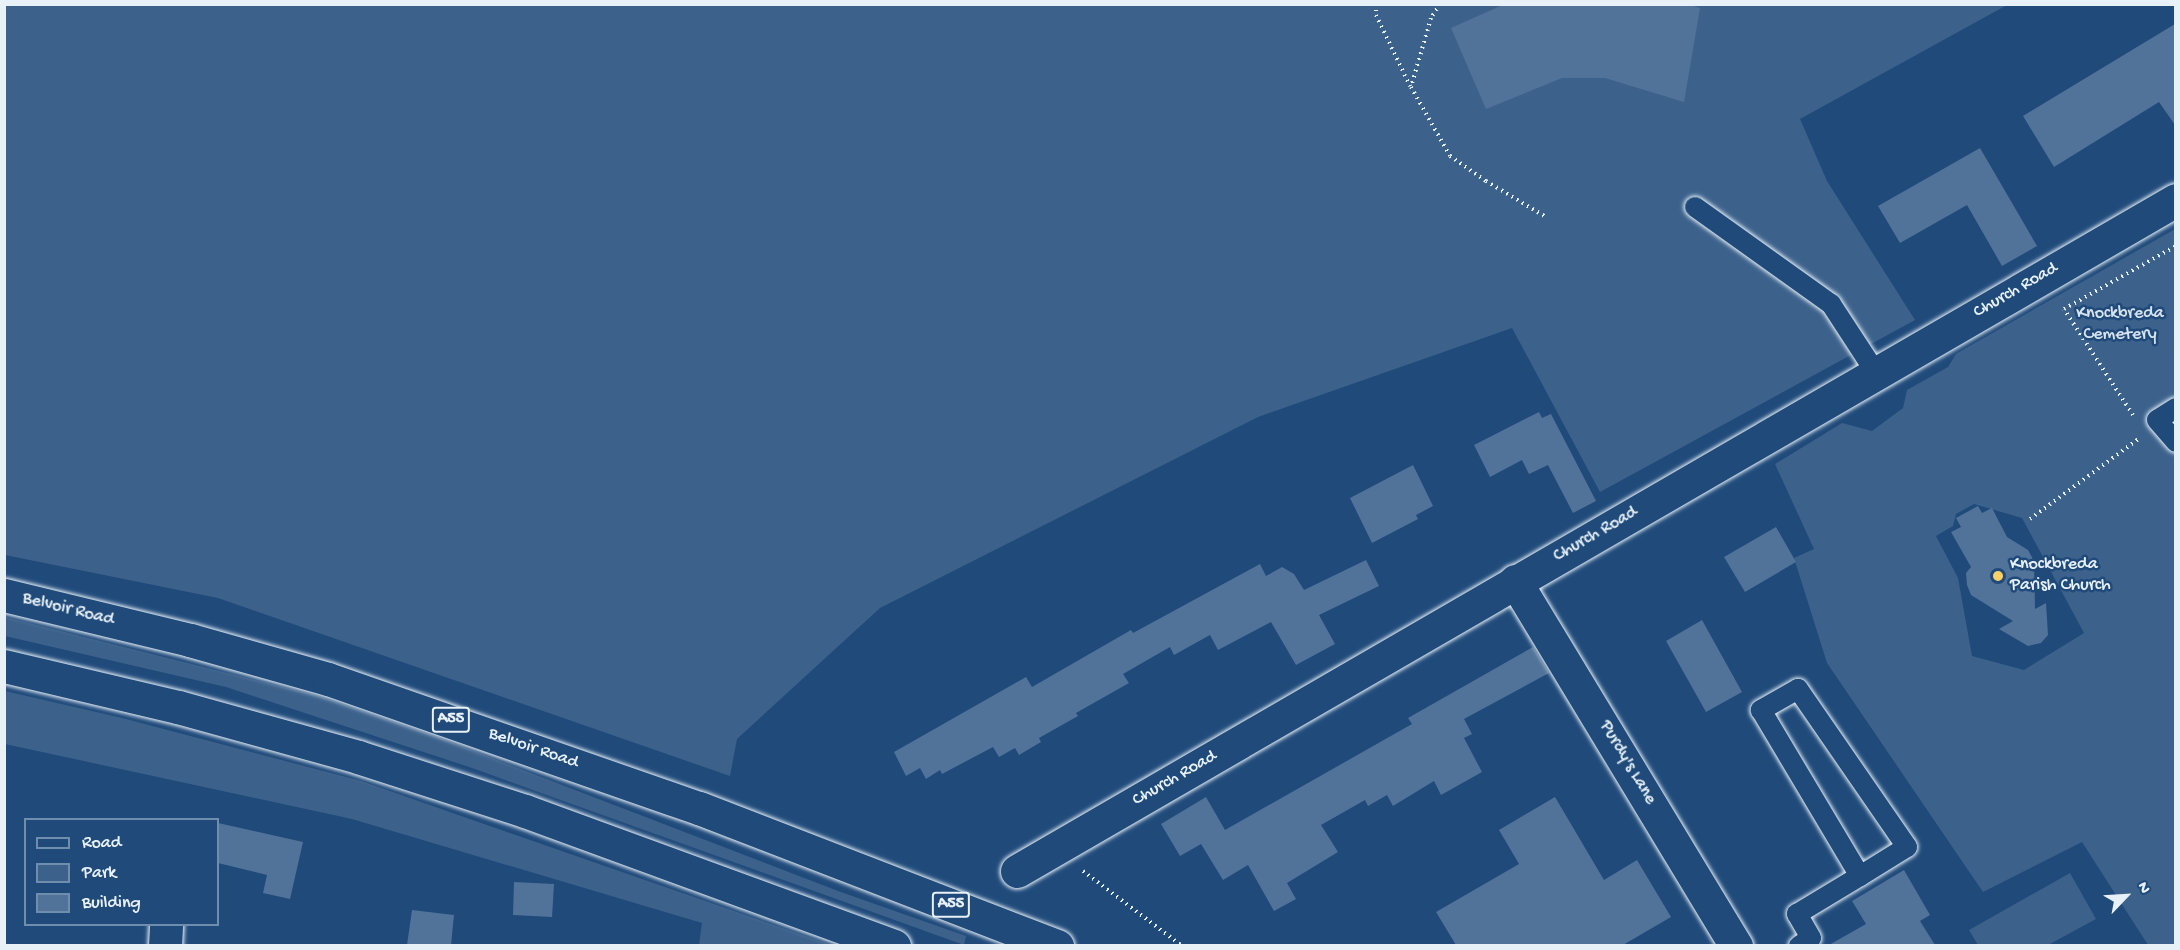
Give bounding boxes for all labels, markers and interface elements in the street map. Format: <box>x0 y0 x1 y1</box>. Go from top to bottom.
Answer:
street label: Church Road <box>1970 258 2062 324</box>
park label: Knockbreda Cemetery <box>2076 304 2164 346</box>
street label: Church Road <box>1550 502 1642 568</box>
place label: Knockbreda Parish Church <box>2010 555 2111 598</box>
marker: Knockbreda Parish Church <box>1991 569 2005 583</box>
street label: Belvoir Road <box>20 588 116 632</box>
road number: A55 <box>432 707 470 733</box>
street label: Purdy's Lane <box>1594 717 1660 809</box>
street label: Belvoir Road <box>485 724 581 774</box>
street label: Church Road <box>1129 746 1221 812</box>
legend <box>24 818 219 926</box>
text: Road <box>82 833 121 854</box>
text: Park <box>82 863 116 884</box>
north arrow <box>2096 866 2156 926</box>
text: N <box>2132 879 2154 897</box>
road number: A55 <box>932 892 970 918</box>
text: Building <box>82 893 141 914</box>

